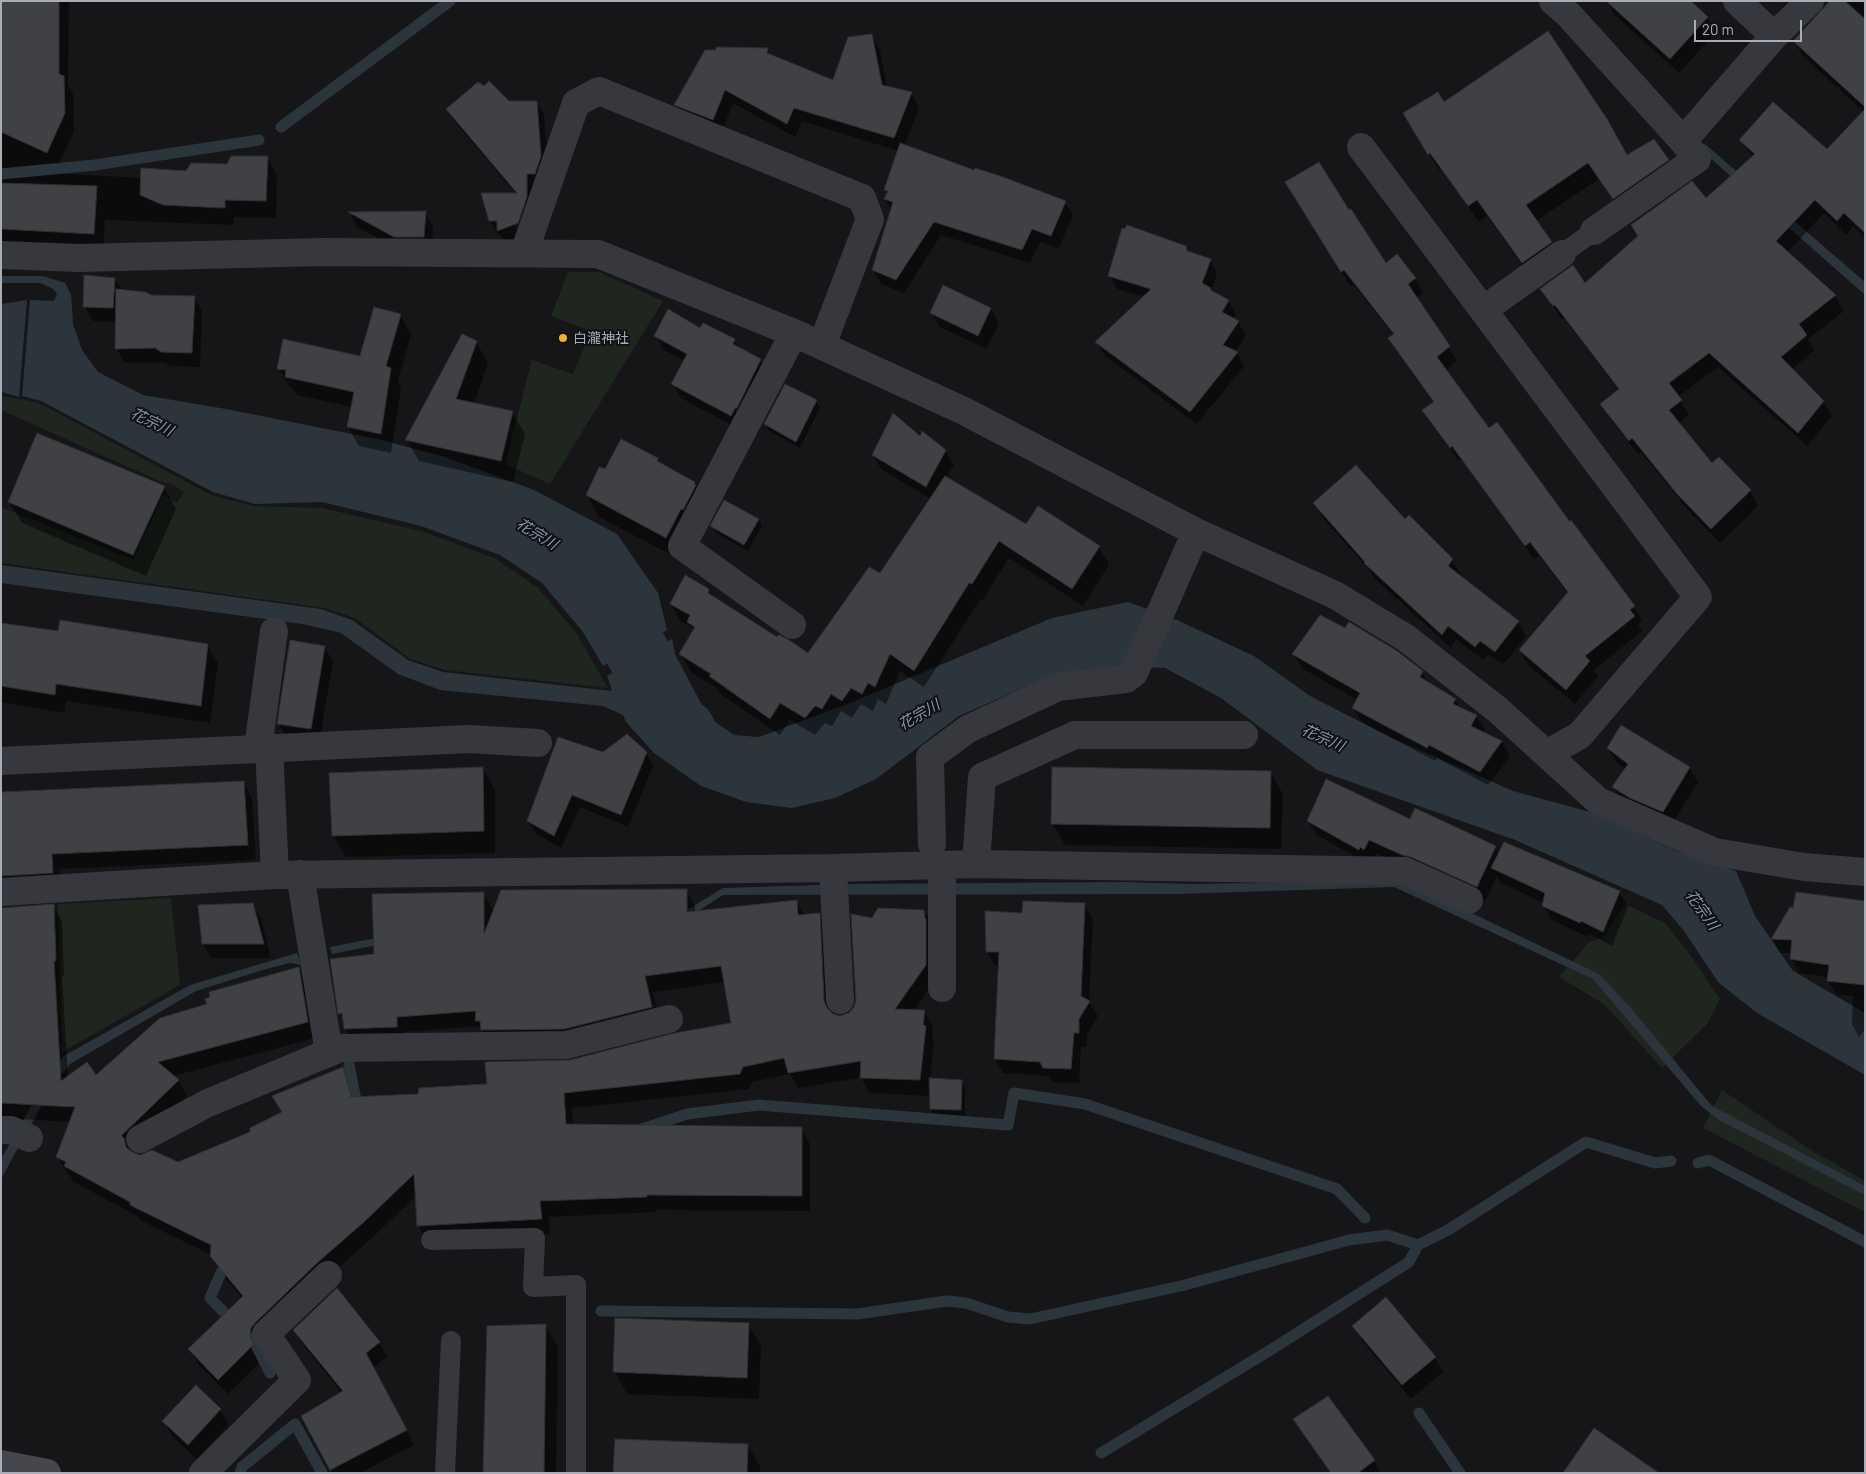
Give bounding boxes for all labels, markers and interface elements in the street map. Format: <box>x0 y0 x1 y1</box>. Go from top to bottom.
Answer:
scale bar <box>1696 10 1804 42</box>
text: 20 m <box>1702 20 1734 38</box>
place label: 白瀧神社 <box>573 330 629 346</box>
marker: 白瀧神社 <box>557 332 569 344</box>
water label: 花宗川 <box>128 404 176 440</box>
water label: 花宗川 <box>513 515 561 553</box>
water label: 花宗川 <box>895 696 943 734</box>
water label: 花宗川 <box>1299 721 1347 755</box>
water label: 花宗川 <box>1681 887 1723 933</box>

